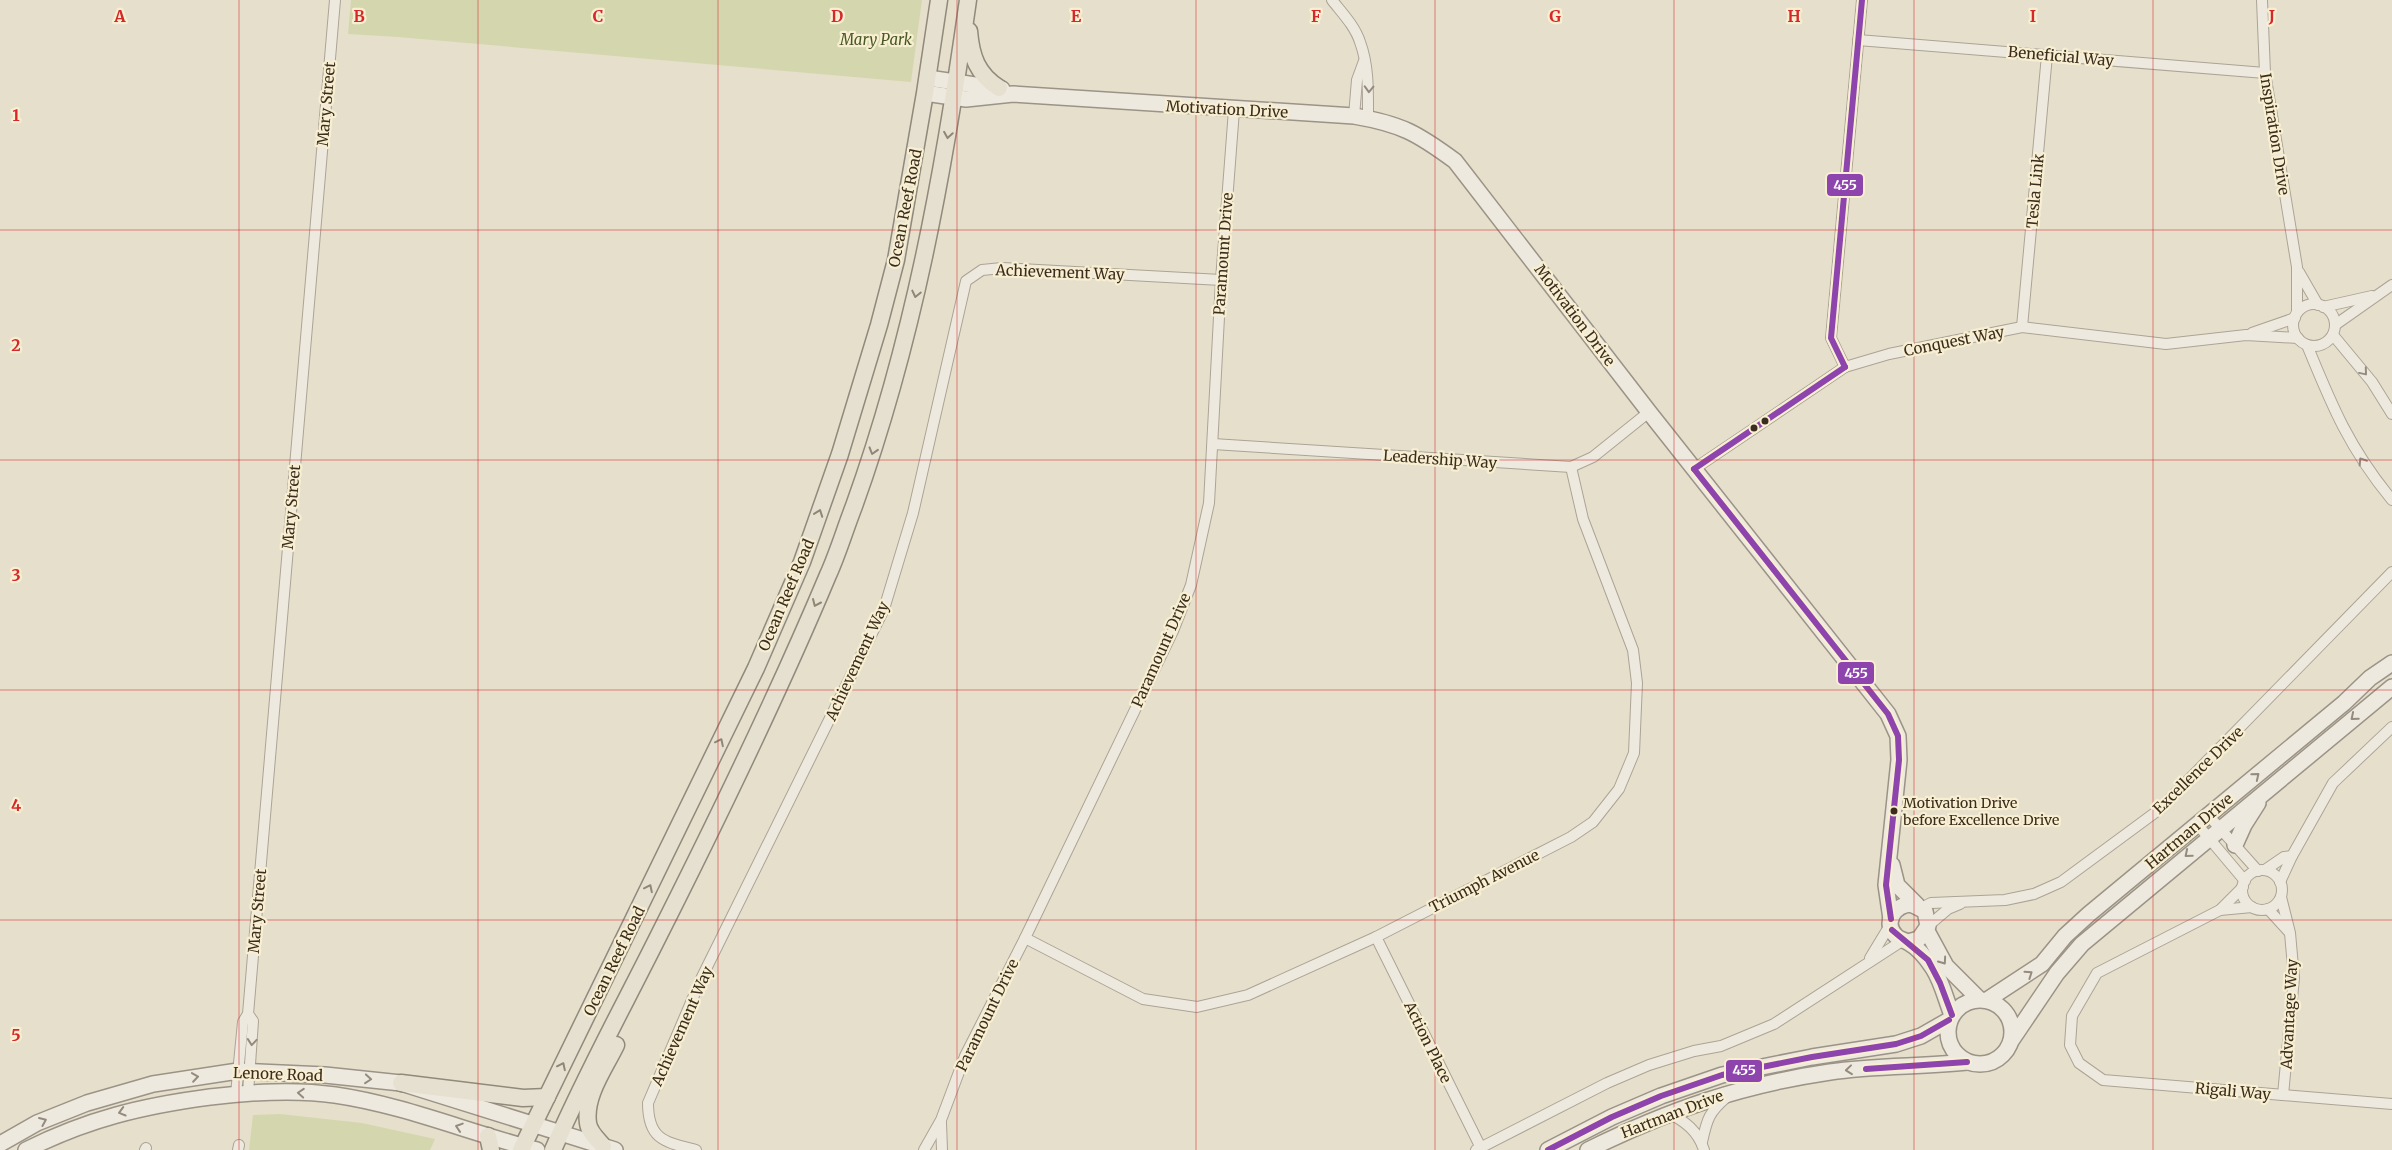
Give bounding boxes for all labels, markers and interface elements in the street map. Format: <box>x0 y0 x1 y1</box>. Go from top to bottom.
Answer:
text: A <box>113 6 126 26</box>
text: B <box>353 6 365 26</box>
text: C <box>593 6 603 26</box>
text: D <box>831 6 843 26</box>
text: E <box>1071 6 1082 26</box>
text: F <box>1311 6 1321 26</box>
text: G <box>1549 6 1561 26</box>
text: H <box>1787 6 1801 26</box>
text: I <box>2030 6 2036 26</box>
text: J <box>2268 6 2275 26</box>
park label: Mary Park <box>839 30 913 49</box>
street label: Beneficial Way <box>2007 42 2115 70</box>
street label: Mary Street <box>313 61 339 147</box>
street label: Inspiration Drive <box>2256 72 2294 196</box>
one-way arrow <box>1363 86 1374 94</box>
street label: Motivation Drive <box>1165 96 1289 122</box>
text: 1 <box>12 105 20 125</box>
one-way arrow <box>944 130 954 139</box>
street label: Ocean Reef Road <box>884 147 926 269</box>
street label: Tesla Link <box>2022 152 2048 229</box>
line badge: 455 <box>1826 173 1864 197</box>
text: 455 <box>1833 176 1857 194</box>
street label: Paramount Drive <box>1209 192 1237 316</box>
street label: Achievement Way <box>994 260 1125 284</box>
street label: Motivation Drive <box>1531 260 1620 370</box>
one-way arrow <box>912 290 922 298</box>
street label: Conquest Way <box>1902 322 2006 360</box>
text: 2 <box>11 335 21 355</box>
one-way arrow <box>2358 367 2367 376</box>
unlabelled marker <box>1760 416 1770 426</box>
unlabelled marker <box>1749 423 1759 433</box>
one-way arrow <box>868 446 878 454</box>
street label: Leadership Way <box>1382 446 1498 472</box>
one-way arrow <box>2359 457 2368 467</box>
street label: Mary Street <box>278 464 304 550</box>
one-way arrow <box>813 509 823 518</box>
street label: Ocean Reef Road <box>754 536 818 654</box>
text: 3 <box>11 565 21 585</box>
street label: Paramount Drive <box>1127 590 1195 710</box>
one-way arrow <box>811 598 822 607</box>
street label: Achievement Way <box>821 598 893 725</box>
line badge: 455 <box>1837 661 1875 685</box>
text: 455 <box>1844 664 1868 682</box>
one-way arrow <box>2351 712 2360 720</box>
street label: Excellence Drive <box>2149 722 2247 818</box>
one-way arrow <box>713 738 724 747</box>
one-way arrow <box>2250 773 2259 781</box>
street label: Hartman Drive <box>2141 789 2237 873</box>
place label: Motivation Drive before Excellence Drive <box>1902 794 2059 829</box>
text: 4 <box>11 795 21 815</box>
marker: Motivation Drive before Excellence Drive <box>1889 806 1899 816</box>
street label: Triumph Avenue <box>1426 845 1542 917</box>
one-way arrow <box>2185 849 2194 858</box>
street label: Mary Street <box>244 868 270 954</box>
one-way arrow <box>642 885 652 894</box>
street label: Ocean Reef Road <box>579 903 649 1019</box>
street label: Paramount Drive <box>951 955 1023 1074</box>
one-way arrow <box>1937 956 1946 965</box>
street label: Advantage Way <box>2277 958 2301 1071</box>
street label: Achievement Way <box>647 963 717 1090</box>
one-way arrow <box>2024 971 2033 981</box>
street label: Action Place <box>1400 997 1456 1086</box>
text: 5 <box>11 1025 21 1045</box>
one-way arrow <box>246 1039 257 1047</box>
line badge: 455 <box>1725 1059 1763 1083</box>
text: 455 <box>1732 1061 1756 1079</box>
one-way arrow <box>556 1062 566 1071</box>
street label: Lenore Road <box>233 1063 323 1085</box>
one-way arrow <box>1845 1064 1853 1075</box>
one-way arrow <box>191 1073 199 1083</box>
one-way arrow <box>364 1073 372 1084</box>
street label: Rigali Way <box>2194 1078 2272 1104</box>
street label: Hartman Drive <box>1618 1086 1726 1142</box>
one-way arrow <box>296 1087 304 1098</box>
one-way arrow <box>119 1107 127 1117</box>
one-way arrow <box>38 1117 47 1128</box>
one-way arrow <box>455 1122 464 1132</box>

